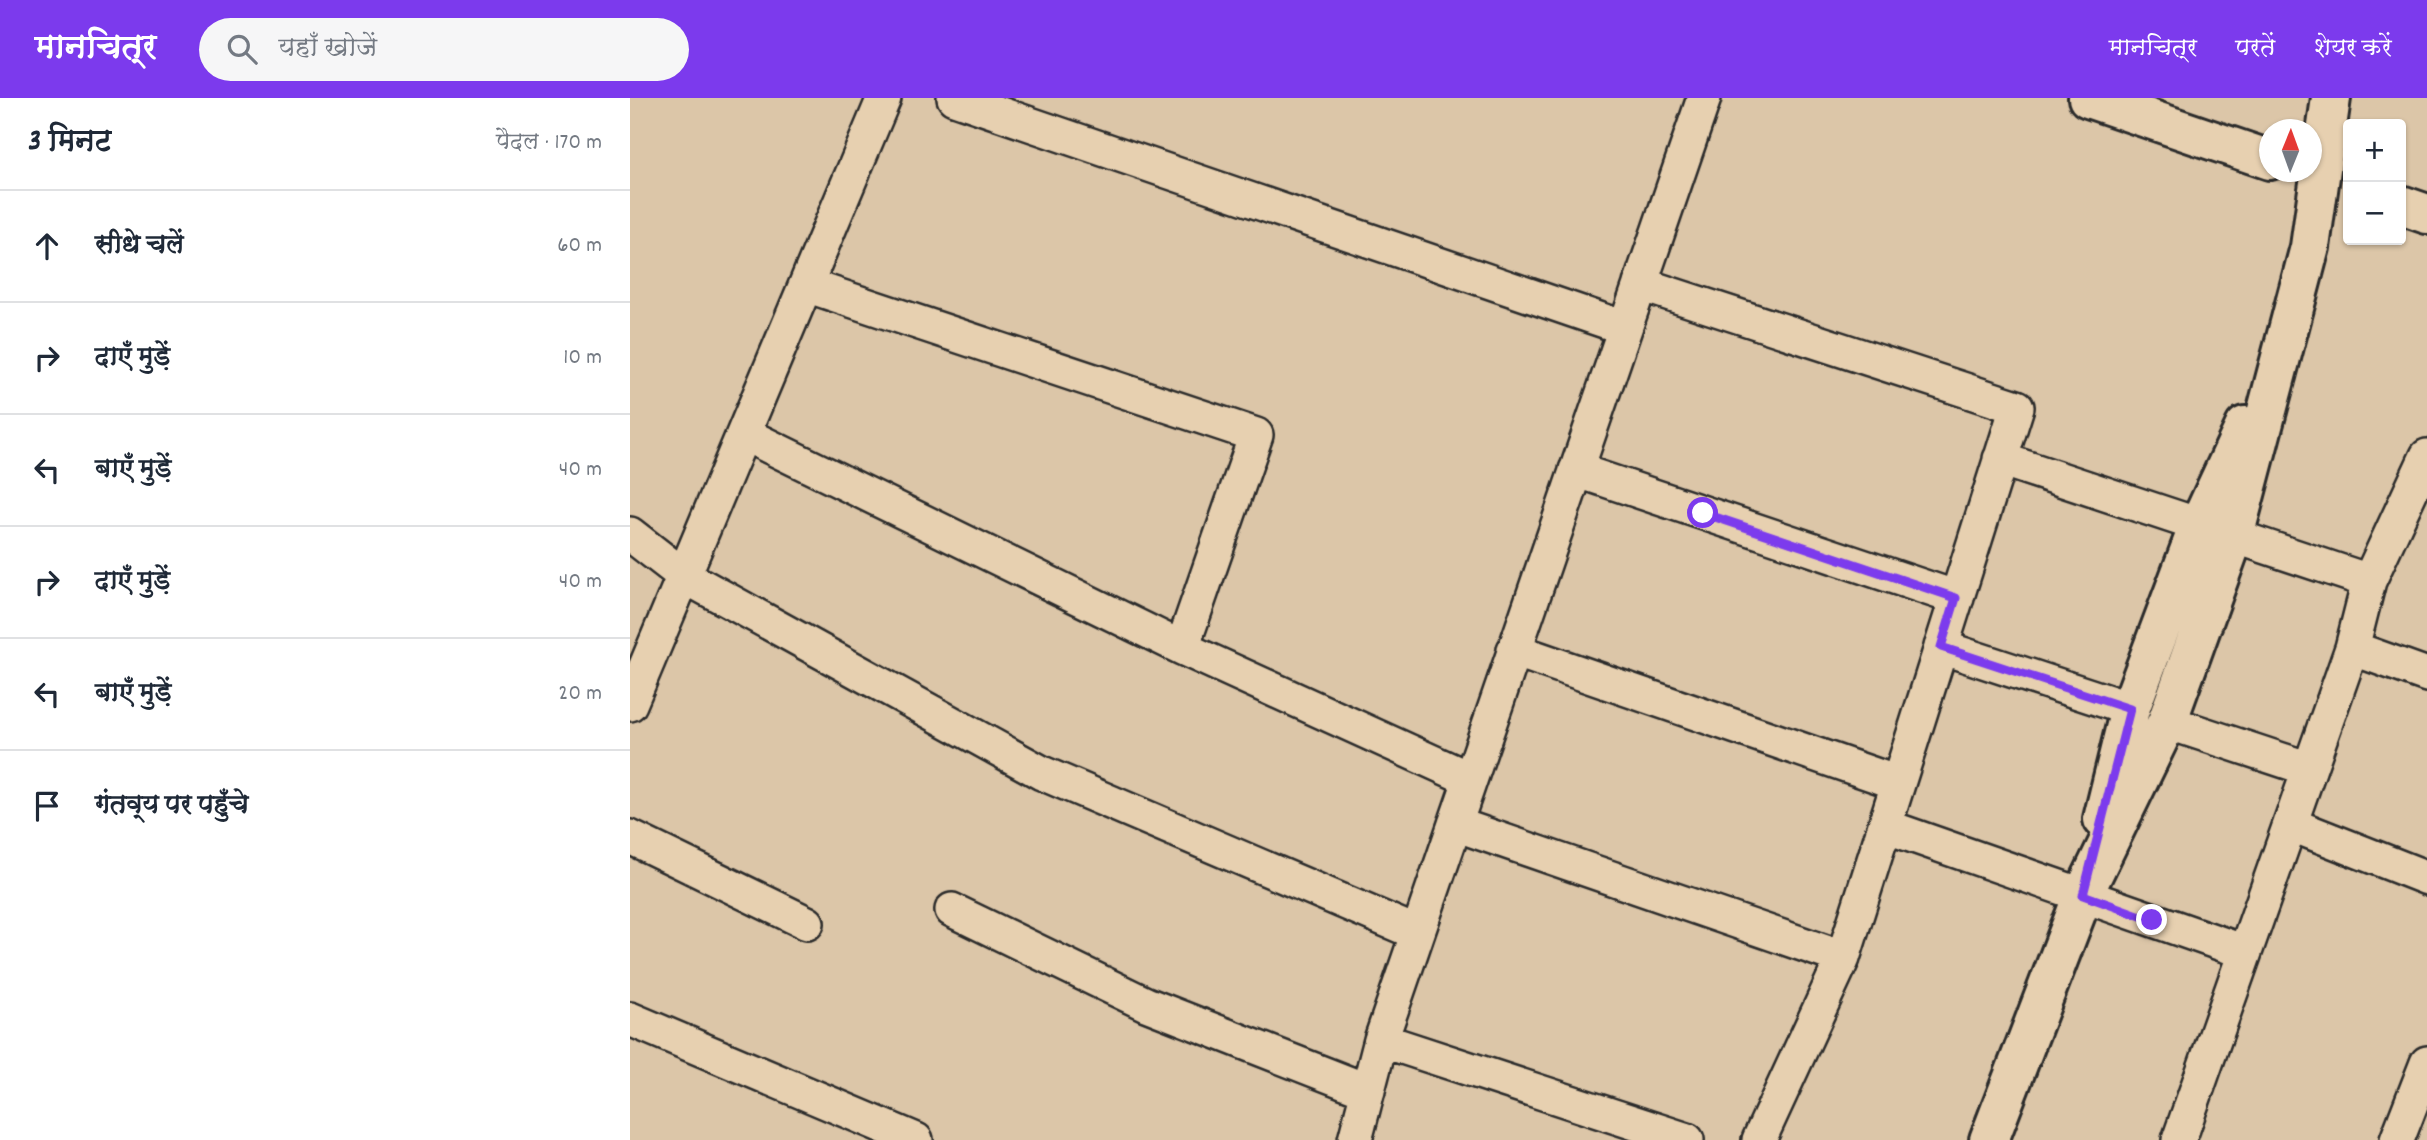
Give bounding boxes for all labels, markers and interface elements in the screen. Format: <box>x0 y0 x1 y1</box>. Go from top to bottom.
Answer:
search box <box>199 18 689 81</box>
text: मानचित्र <box>35 26 157 73</box>
icon: search <box>223 30 261 68</box>
text: यहाँ खोजें <box>279 31 377 68</box>
text: मानचित्र <box>2109 32 2197 66</box>
text: परतें <box>2235 32 2275 66</box>
text: शेयर करें <box>2313 32 2392 66</box>
north arrow <box>2259 119 2322 182</box>
map controls <box>2343 119 2406 245</box>
button: + <box>2343 119 2406 182</box>
text: 3 मिनट <box>28 122 111 165</box>
text: पैदल · 170 m <box>496 127 602 160</box>
button: − <box>2343 182 2406 245</box>
icon: ahead <box>28 227 66 265</box>
text: सीधे चलें <box>95 228 184 265</box>
text: 60 m <box>557 230 602 263</box>
icon: right <box>28 339 66 377</box>
text: दाएँ मुड़ें <box>95 340 170 377</box>
text: 10 m <box>563 342 602 375</box>
icon: left <box>28 451 66 489</box>
text: बाएँ मुड़ें <box>95 452 172 489</box>
text: 40 m <box>559 454 602 487</box>
route start <box>1687 497 1718 528</box>
icon: right <box>28 563 66 601</box>
text: दाएँ मुड़ें <box>95 564 170 601</box>
text: 40 m <box>559 566 602 599</box>
icon: left <box>28 675 66 713</box>
text: बाएँ मुड़ें <box>95 676 172 713</box>
text: 20 m <box>558 678 602 711</box>
icon: arrive <box>28 787 66 825</box>
text: गंतव्य पर पहुँचे <box>95 788 249 825</box>
route end <box>2136 904 2167 935</box>

